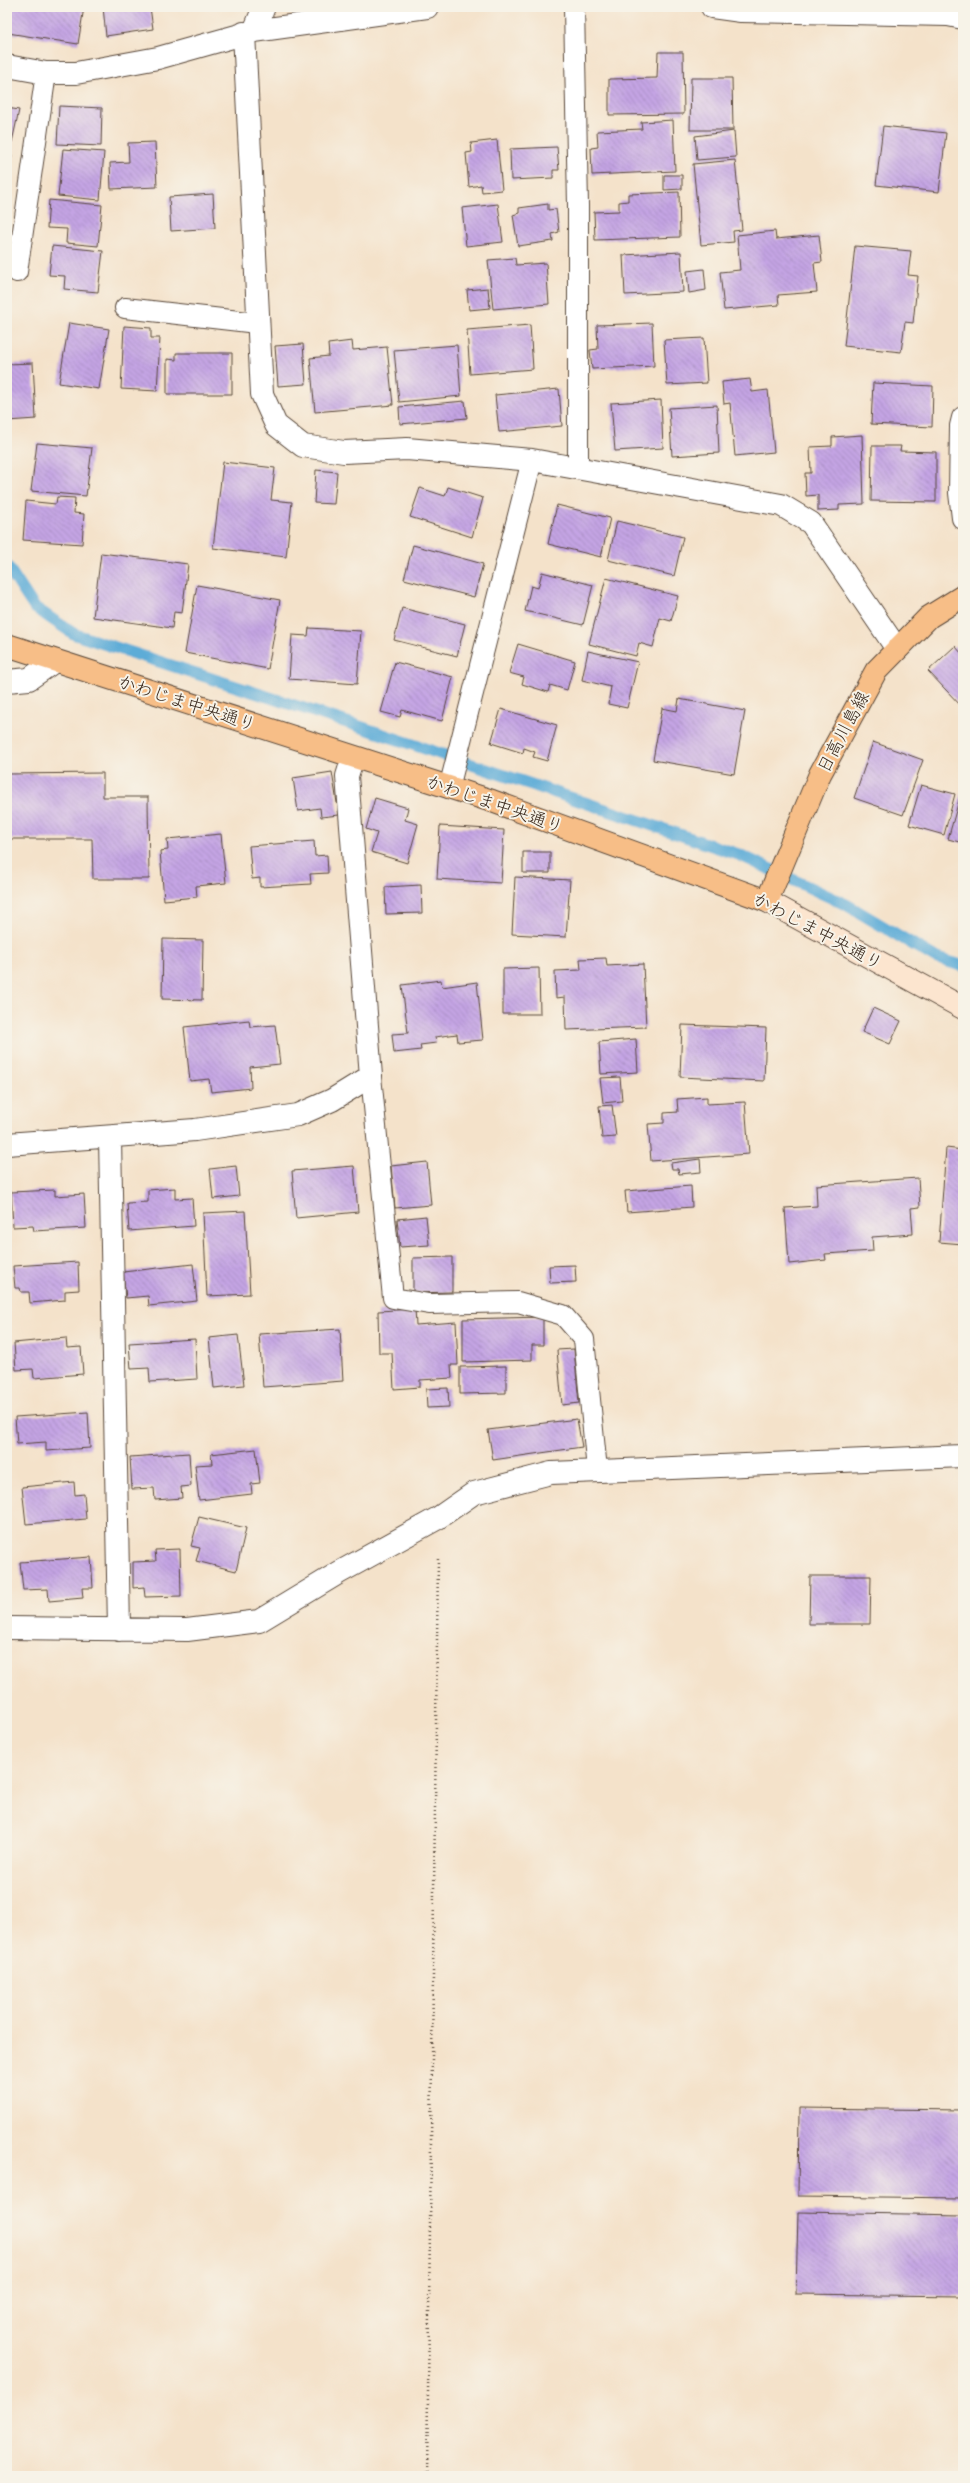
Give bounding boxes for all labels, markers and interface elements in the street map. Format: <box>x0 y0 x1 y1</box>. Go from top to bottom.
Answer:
street label: かわじま中央通り <box>114 670 259 740</box>
street label: 日高川島線 <box>812 687 877 779</box>
street label: かわじま中央通り <box>422 770 567 842</box>
street label: かわじま中央通り <box>747 887 887 978</box>

